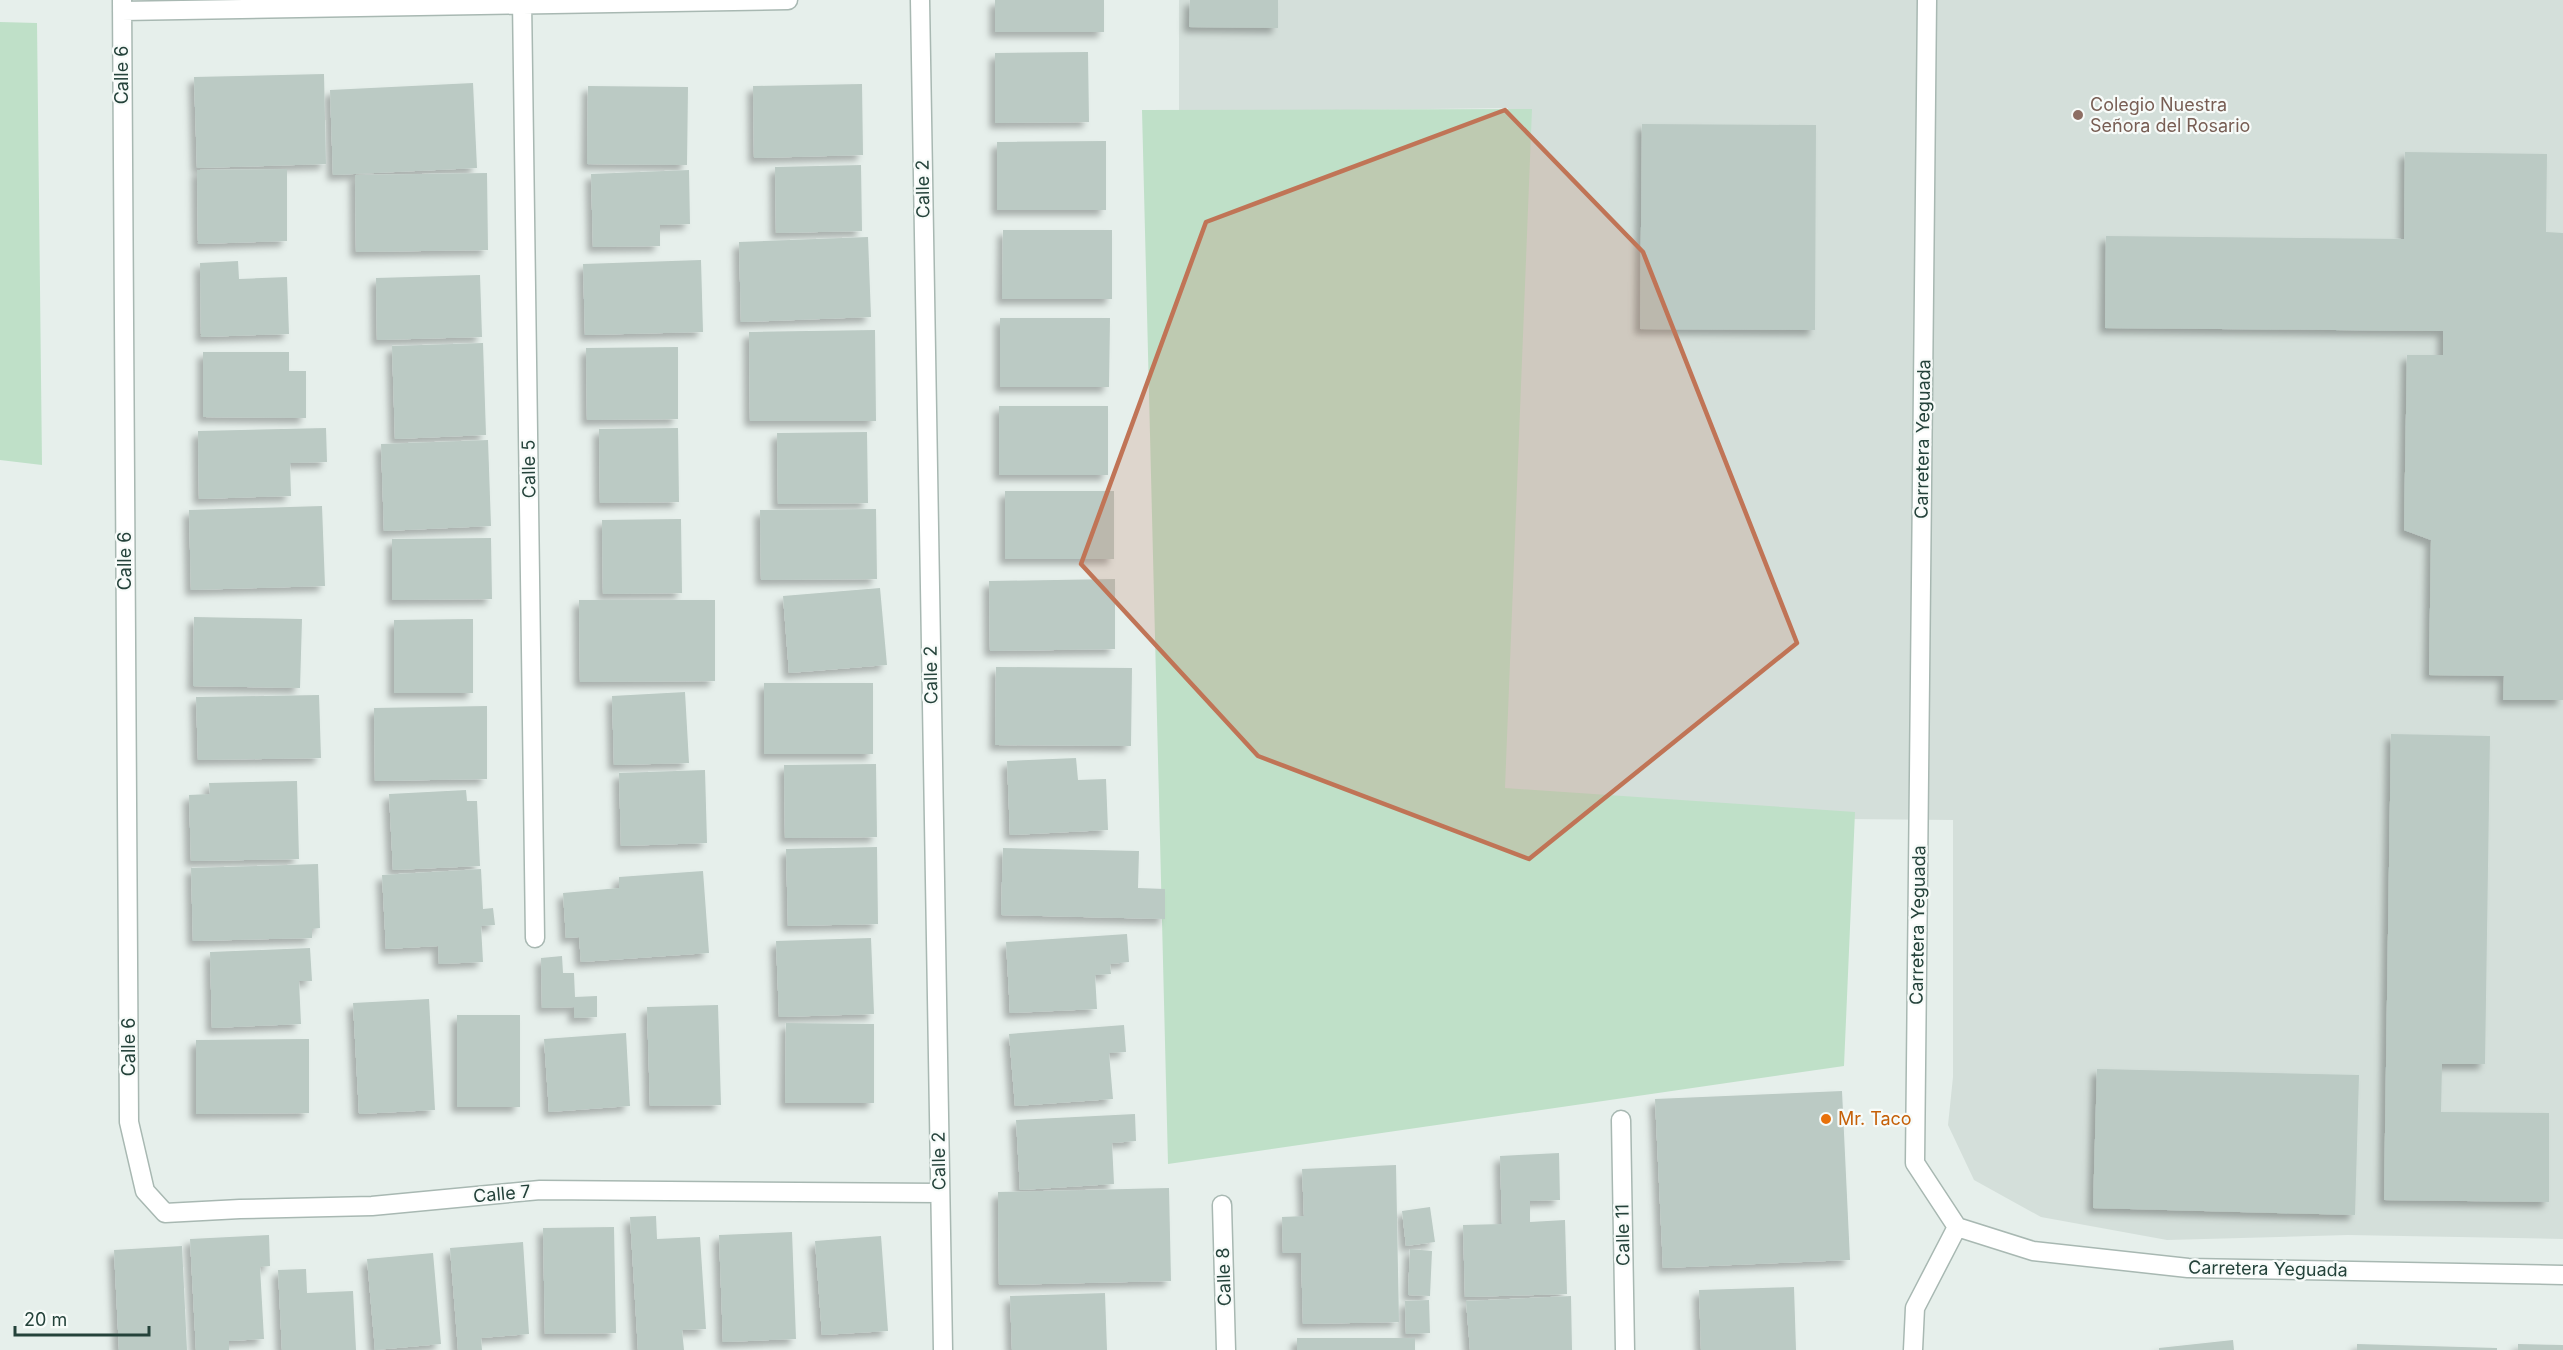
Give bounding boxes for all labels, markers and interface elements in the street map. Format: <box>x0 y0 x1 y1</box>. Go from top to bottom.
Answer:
street label: Calle 6 <box>111 46 132 104</box>
place label: Colegio Nuestra Señora del Rosario <box>2090 94 2250 136</box>
marker: Colegio Nuestra Señora del Rosario <box>2071 108 2085 122</box>
street label: Calle 2 <box>911 160 934 218</box>
street label: Carretera Yeguada <box>1911 359 1934 519</box>
street label: Calle 5 <box>517 440 540 498</box>
street label: Calle 6 <box>114 532 135 590</box>
street label: Calle 2 <box>919 646 942 704</box>
street label: Carretera Yeguada <box>1906 845 1929 1005</box>
street label: Calle 6 <box>118 1018 139 1076</box>
place label: Mr. Taco <box>1838 1108 1912 1129</box>
marker: Mr. Taco <box>1819 1112 1833 1126</box>
street label: Calle 2 <box>927 1132 950 1190</box>
street label: Calle 7 <box>472 1181 532 1206</box>
street label: Calle 11 <box>1611 1204 1634 1266</box>
street label: Calle 8 <box>1212 1247 1235 1307</box>
street label: Carretera Yeguada <box>2188 1257 2348 1280</box>
scale bar <box>15 1299 148 1337</box>
text: 20 m <box>24 1309 67 1330</box>

